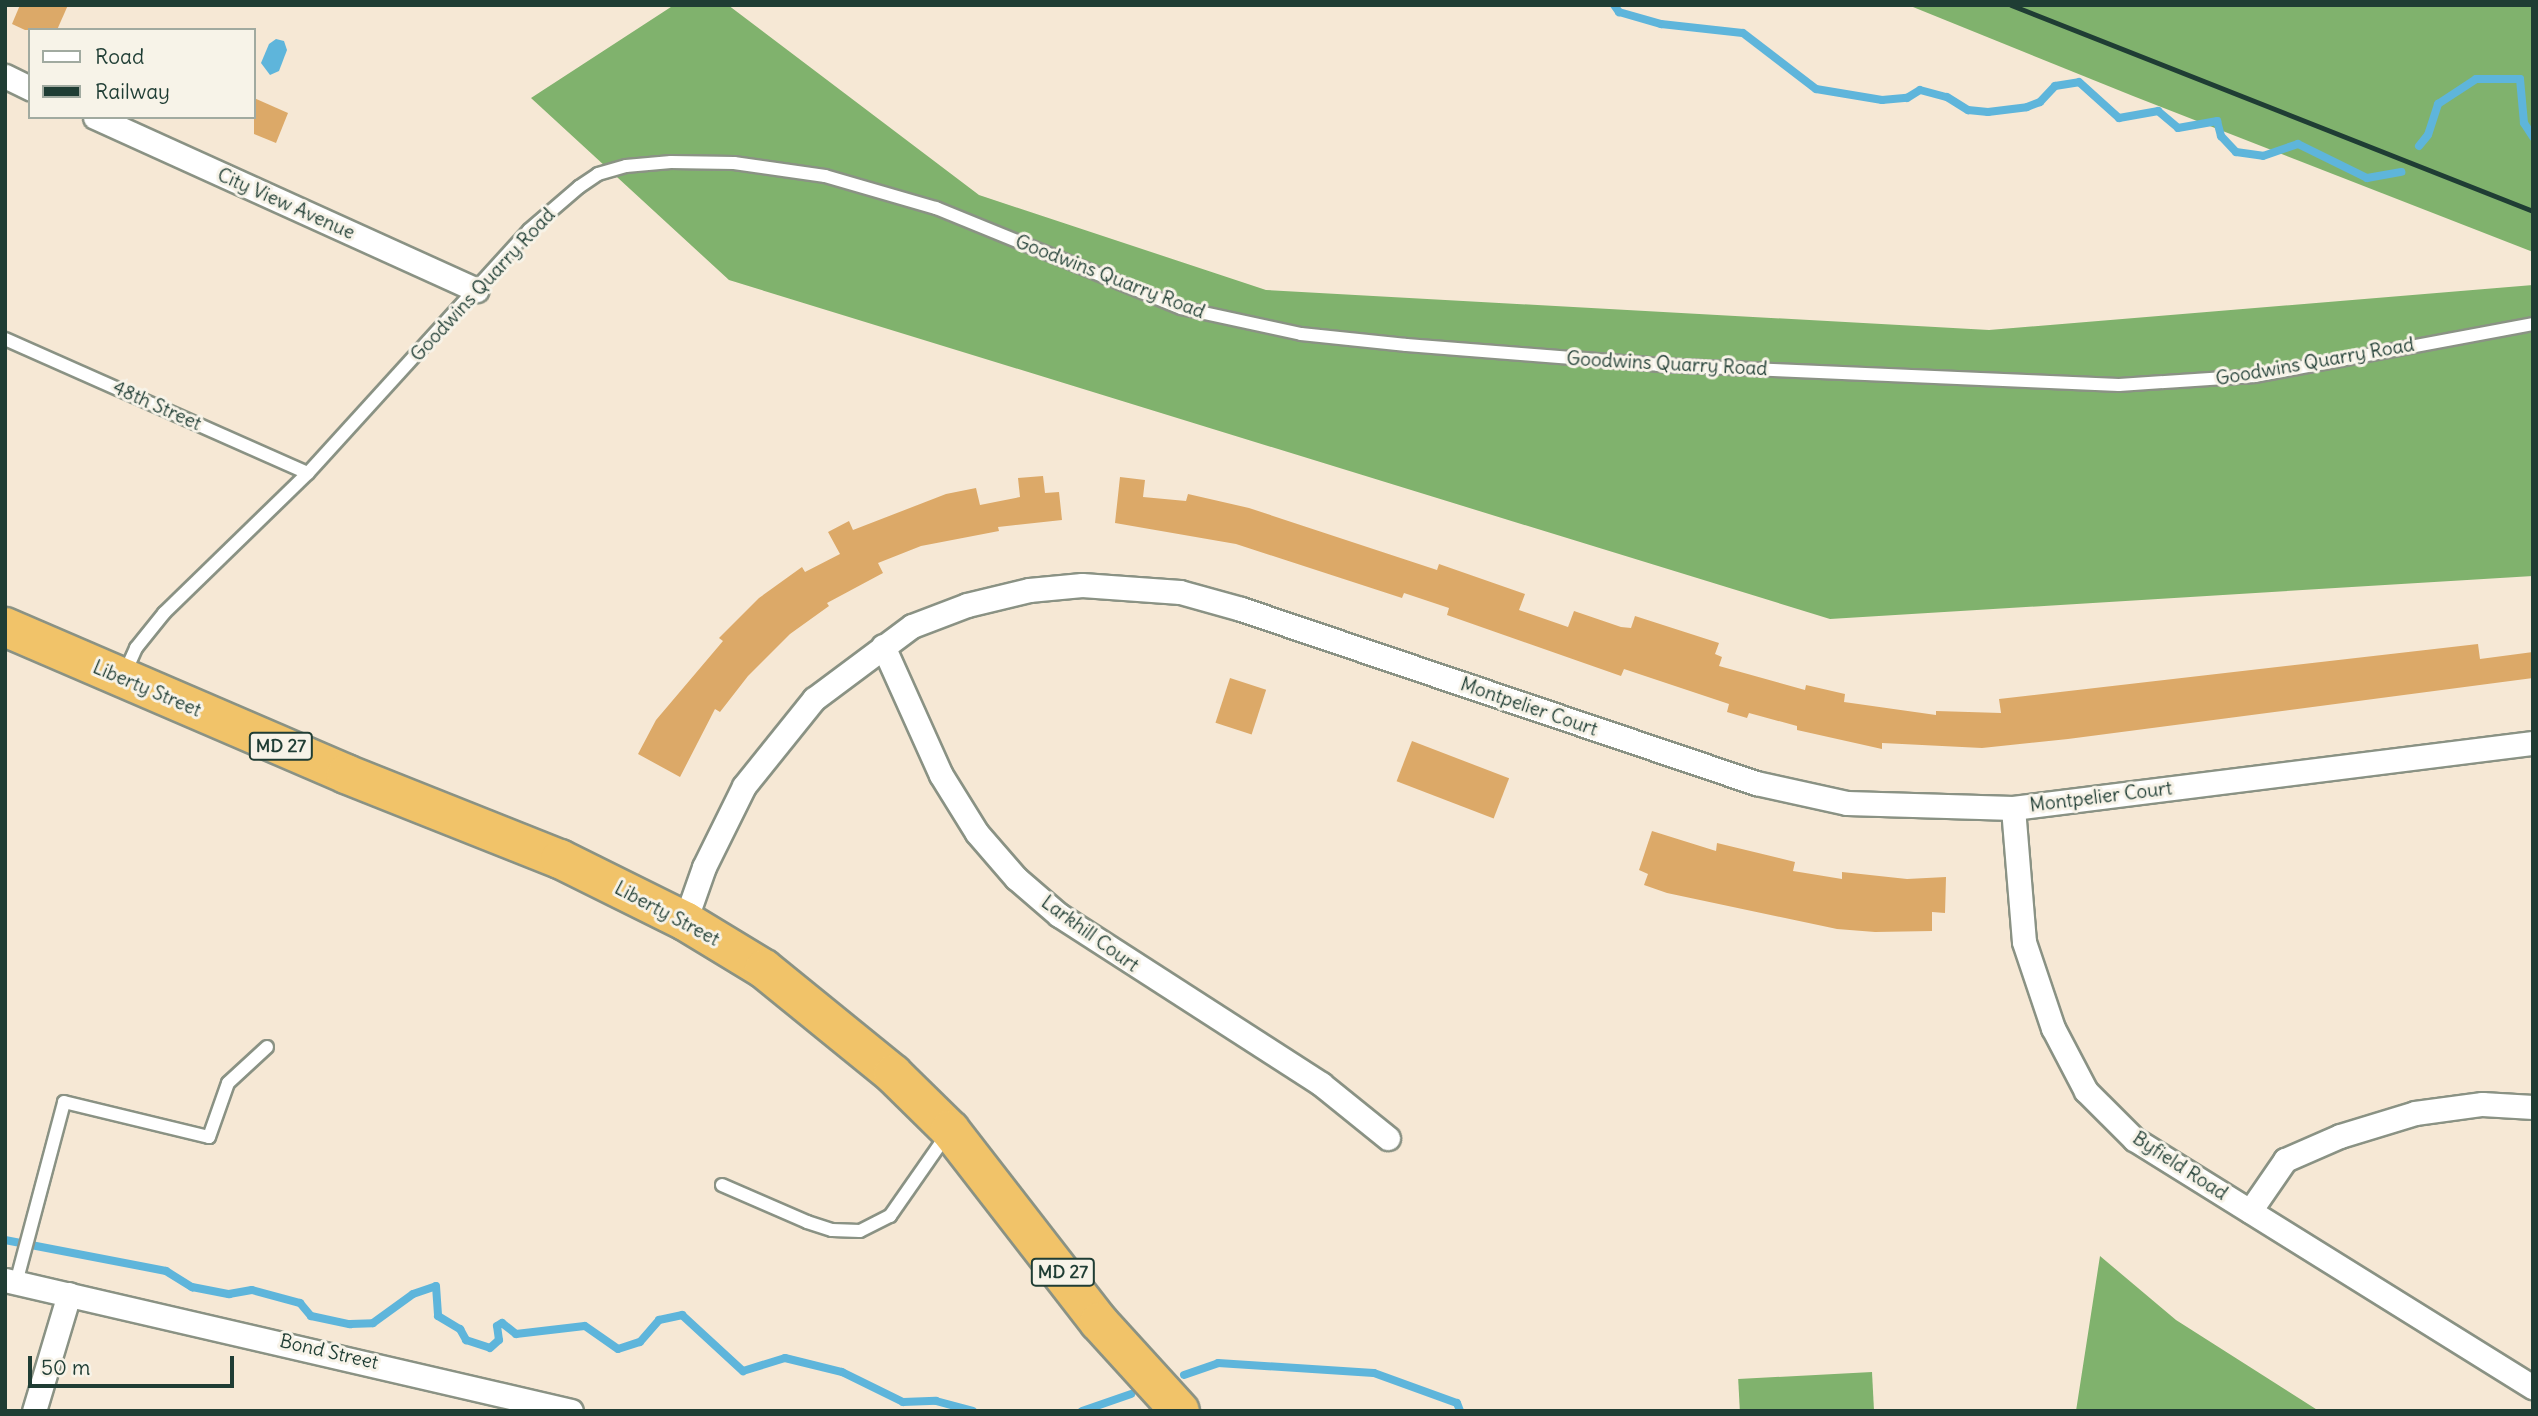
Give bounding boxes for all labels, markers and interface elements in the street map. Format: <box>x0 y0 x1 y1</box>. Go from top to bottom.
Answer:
legend <box>28 28 256 119</box>
text: Road <box>95 43 144 70</box>
text: Railway <box>95 78 170 105</box>
street label: City View Avenue <box>214 163 358 245</box>
street label: Goodwins Quarry Road <box>406 204 560 366</box>
street label: Goodwins Quarry Road <box>1012 230 1208 324</box>
street label: Goodwins Quarry Road <box>2214 333 2416 391</box>
street label: Goodwins Quarry Road <box>1566 347 1768 381</box>
street label: 48th Street <box>109 376 205 436</box>
street label: Liberty Street <box>89 656 205 722</box>
street label: Montpelier Court <box>1457 673 1601 741</box>
road number: MD 27 <box>248 732 314 760</box>
street label: Montpelier Court <box>2028 777 2174 817</box>
street label: Liberty Street <box>611 877 723 951</box>
street label: Larkhill Court <box>1037 891 1143 977</box>
street label: Byfield Road <box>2128 1127 2232 1205</box>
road number: MD 27 <box>1030 1258 1096 1287</box>
street label: Bond Street <box>277 1330 381 1374</box>
scale bar <box>32 1342 238 1386</box>
text: 50 m <box>41 1354 90 1381</box>

